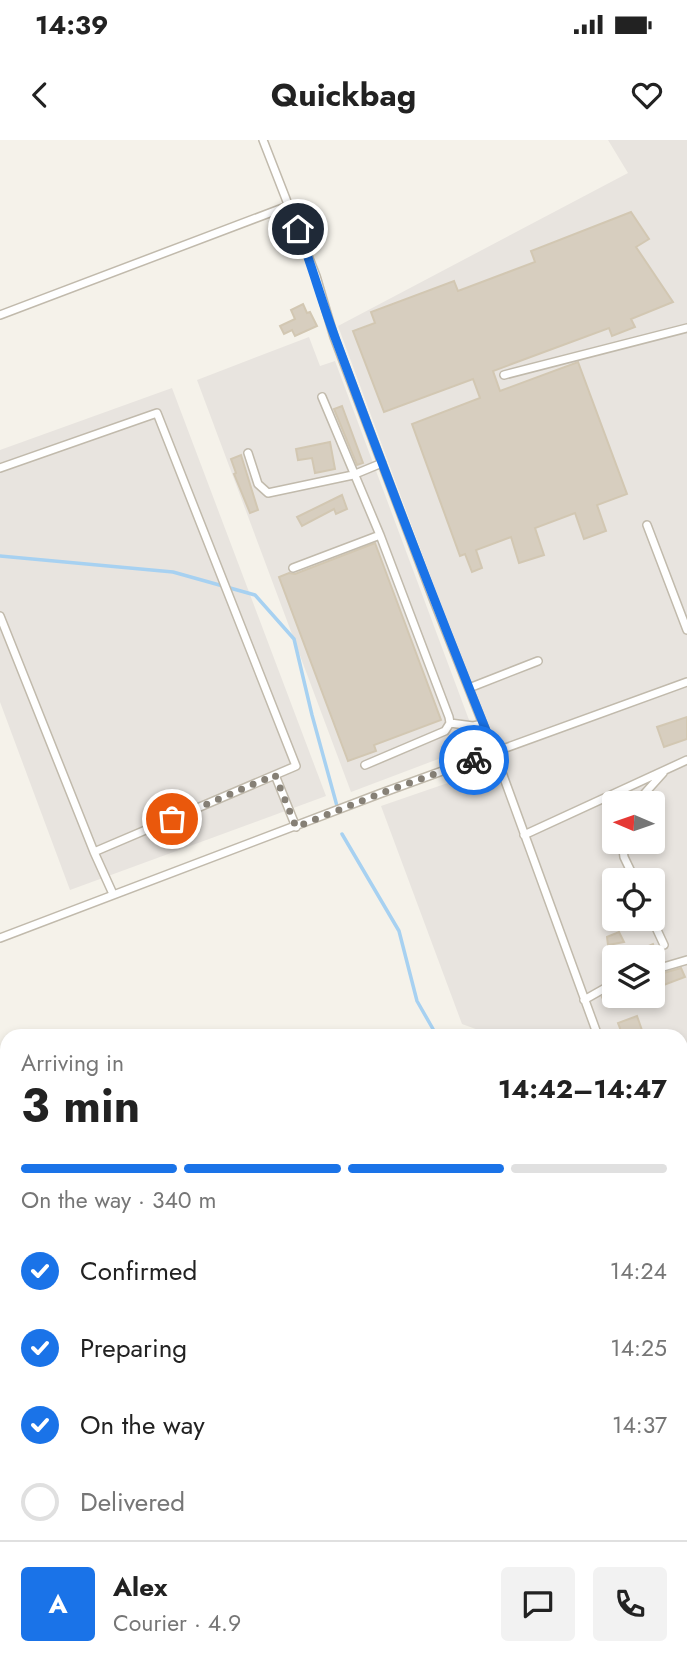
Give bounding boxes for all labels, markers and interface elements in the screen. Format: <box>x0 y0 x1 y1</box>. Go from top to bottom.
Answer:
text: 14:39 <box>35 6 108 44</box>
text: Quickbag <box>271 72 416 118</box>
icon: back <box>21 76 59 114</box>
icon: heart <box>628 76 666 114</box>
pin <box>268 199 328 259</box>
icon: home <box>279 210 317 248</box>
courier <box>439 725 509 795</box>
icon: bike <box>455 741 493 779</box>
pin <box>142 789 202 849</box>
north arrow <box>602 791 665 854</box>
map controls <box>602 791 665 1008</box>
icon: bag <box>153 800 191 838</box>
button: locate <box>602 868 665 931</box>
button: layers <box>602 945 665 1008</box>
text: Arriving in <box>21 1046 124 1080</box>
text: 14:42–14:47 <box>498 1070 667 1108</box>
text: 3 min <box>21 1073 140 1139</box>
text: On the way · 340 m <box>21 1183 217 1217</box>
icon: check <box>21 1252 59 1290</box>
text: Confirmed <box>80 1252 197 1290</box>
text: 14:24 <box>610 1254 667 1288</box>
icon: check <box>21 1329 59 1367</box>
text: Preparing <box>80 1329 187 1367</box>
text: 14:25 <box>610 1331 667 1365</box>
icon: check <box>21 1406 59 1444</box>
text: On the way <box>80 1406 205 1444</box>
text: 14:37 <box>612 1408 667 1442</box>
text: Delivered <box>80 1483 185 1521</box>
button: chat <box>501 1567 575 1641</box>
button: phone <box>593 1567 667 1641</box>
text: Alex <box>113 1568 167 1606</box>
text: A <box>48 1585 68 1623</box>
text: Courier · 4.9 <box>113 1606 241 1640</box>

